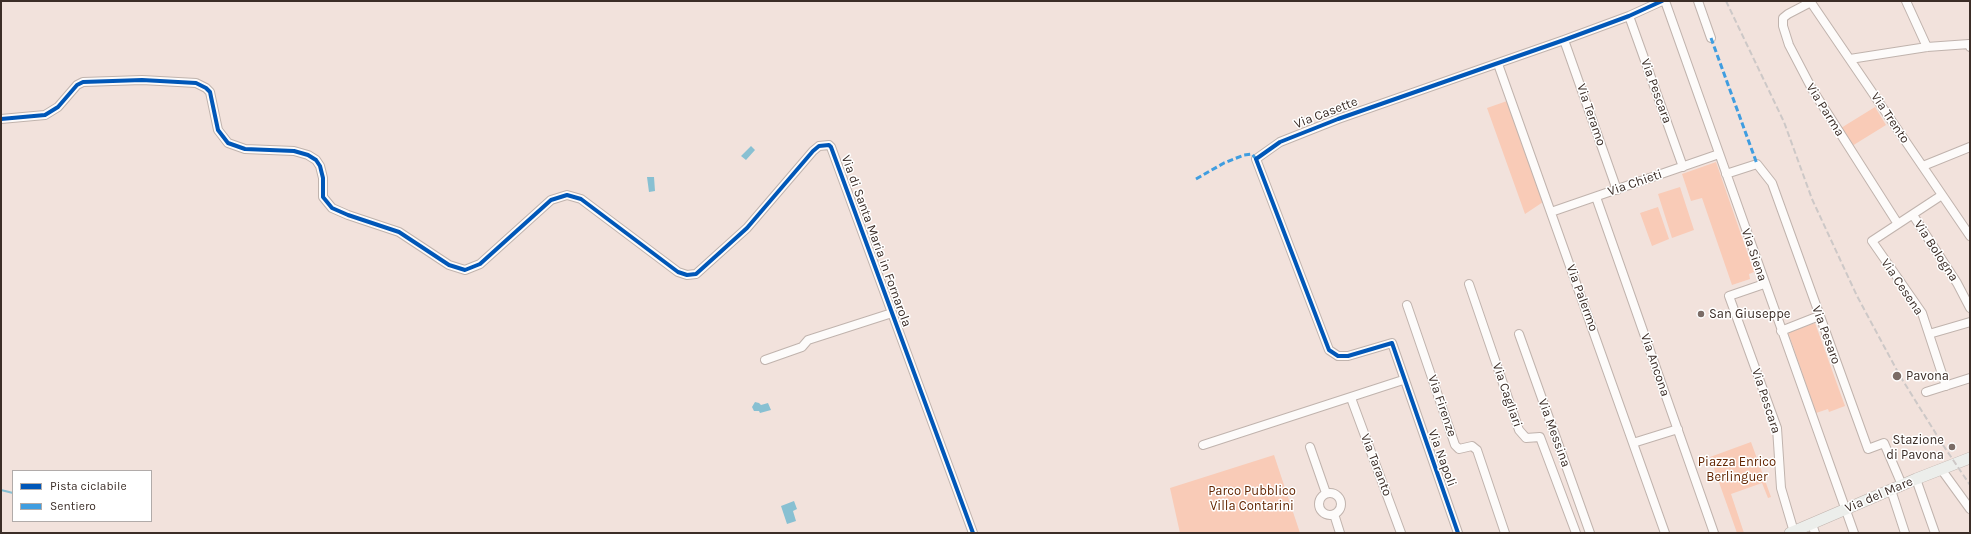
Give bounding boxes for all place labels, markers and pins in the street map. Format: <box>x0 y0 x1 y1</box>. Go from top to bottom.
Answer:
place label: San Giuseppe <box>1709 306 1790 322</box>
marker: San Giuseppe <box>1696 309 1706 319</box>
place label: Pavona <box>1906 368 1949 384</box>
marker: Pavona <box>1891 370 1903 382</box>
place label: Stazione di Pavona <box>1886 432 1944 463</box>
marker: Stazione di Pavona <box>1947 442 1957 452</box>

